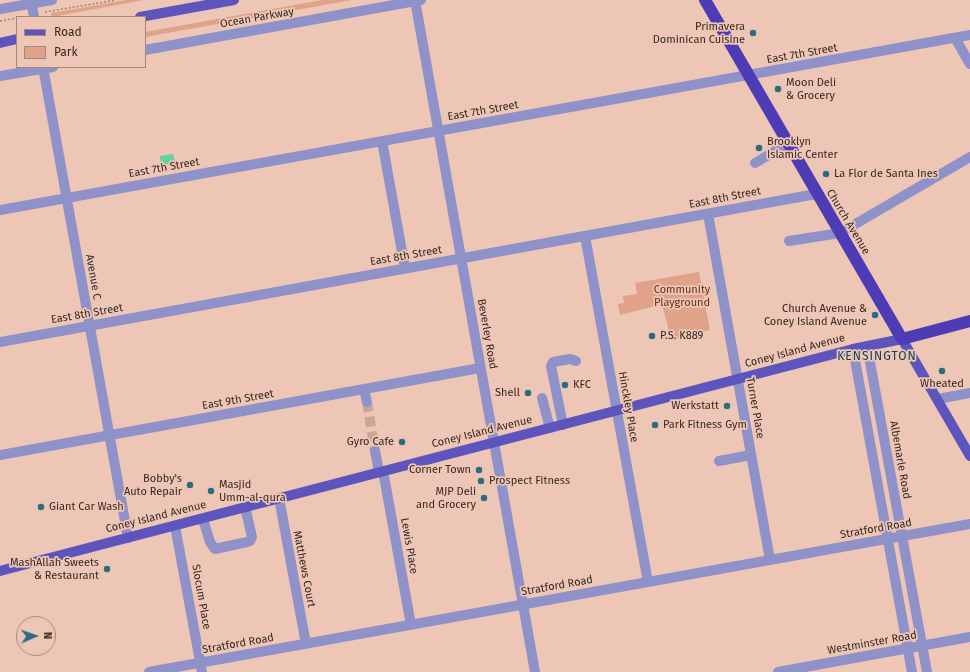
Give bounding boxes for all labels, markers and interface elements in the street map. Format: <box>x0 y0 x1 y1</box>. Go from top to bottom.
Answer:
street label: Ocean Parkway <box>219 5 295 31</box>
legend <box>16 16 146 68</box>
place label: Primavera Dominican Cuisine <box>653 20 745 46</box>
text: Road <box>54 25 82 39</box>
marker: Primavera Dominican Cuisine <box>748 28 758 38</box>
street label: East 7th Street <box>766 41 838 67</box>
text: Park <box>54 45 78 59</box>
place label: Moon Deli & Grocery <box>786 76 836 102</box>
marker: Moon Deli & Grocery <box>773 84 783 94</box>
street label: East 7th Street <box>447 98 519 124</box>
place label: Brooklyn Islamic Center <box>767 135 838 161</box>
marker: Brooklyn Islamic Center <box>754 143 764 153</box>
street label: East 7th Street <box>128 155 200 181</box>
place label: La Flor de Santa Ines <box>834 167 938 181</box>
marker: La Flor de Santa Ines <box>821 169 831 179</box>
street label: East 8th Street <box>688 185 762 211</box>
street label: Church Avenue <box>823 187 873 257</box>
street label: East 8th Street <box>369 243 443 269</box>
street label: Avenue C <box>83 253 103 301</box>
park label: Community Playground <box>654 283 710 309</box>
street label: Beverley Road <box>474 298 500 370</box>
street label: East 8th Street <box>50 301 124 327</box>
place label: Church Avenue & Coney Island Avenue <box>764 302 867 328</box>
marker: Church Avenue & Coney Island Avenue <box>870 310 880 320</box>
place label: P.S. K889 <box>660 329 703 343</box>
marker: P.S. K889 <box>647 331 657 341</box>
street label: Coney Island Avenue <box>744 331 846 371</box>
district label: KENSINGTON <box>837 350 917 364</box>
marker: Wheated <box>937 366 947 376</box>
street label: Hinckley Place <box>615 370 641 444</box>
street label: Turner Place <box>743 376 767 440</box>
place label: Wheated <box>920 377 964 391</box>
place label: KFC <box>573 378 591 392</box>
marker: KFC <box>560 380 570 390</box>
place label: Shell <box>495 386 520 400</box>
street label: East 9th Street <box>201 387 275 413</box>
marker: Shell <box>523 388 533 398</box>
place label: Werkstatt <box>671 399 719 413</box>
marker: Werkstatt <box>722 401 732 411</box>
street label: Coney Island Avenue <box>430 413 534 451</box>
place label: Park Fitness Gym <box>663 418 747 432</box>
marker: Park Fitness Gym <box>650 420 660 430</box>
street label: Albemarle Road <box>887 420 913 500</box>
place label: Gyro Cafe <box>347 435 394 449</box>
marker: Gyro Cafe <box>397 437 407 447</box>
place label: Corner Town <box>409 463 471 477</box>
marker: Corner Town <box>474 465 484 475</box>
place label: Bobby's Auto Repair <box>124 472 182 498</box>
place label: Prospect Fitness <box>489 474 570 488</box>
marker: Prospect Fitness <box>476 476 486 486</box>
place label: Masjid Umm-al-qura <box>219 478 286 504</box>
marker: Bobby's Auto Repair <box>185 480 195 490</box>
place label: MJP Deli and Grocery <box>416 485 476 511</box>
marker: Masjid Umm-al-qura <box>206 486 216 496</box>
marker: MJP Deli and Grocery <box>479 493 489 503</box>
street label: Coney Island Avenue <box>104 498 208 536</box>
place label: Giant Car Wash <box>49 500 124 514</box>
marker: Giant Car Wash <box>36 502 46 512</box>
street label: Stratford Road <box>839 516 913 542</box>
street label: Lewis Place <box>398 517 420 575</box>
street label: Matthews Court <box>290 530 318 608</box>
place label: MashAllah Sweets & Restaurant <box>10 556 99 582</box>
street label: Slocum Place <box>189 563 213 631</box>
marker: MashAllah Sweets & Restaurant <box>102 564 112 574</box>
street label: Stratford Road <box>520 573 594 599</box>
north arrow <box>16 616 56 656</box>
street label: Westminster Road <box>826 629 918 657</box>
street label: Stratford Road <box>201 631 275 657</box>
text: N <box>41 632 54 639</box>

